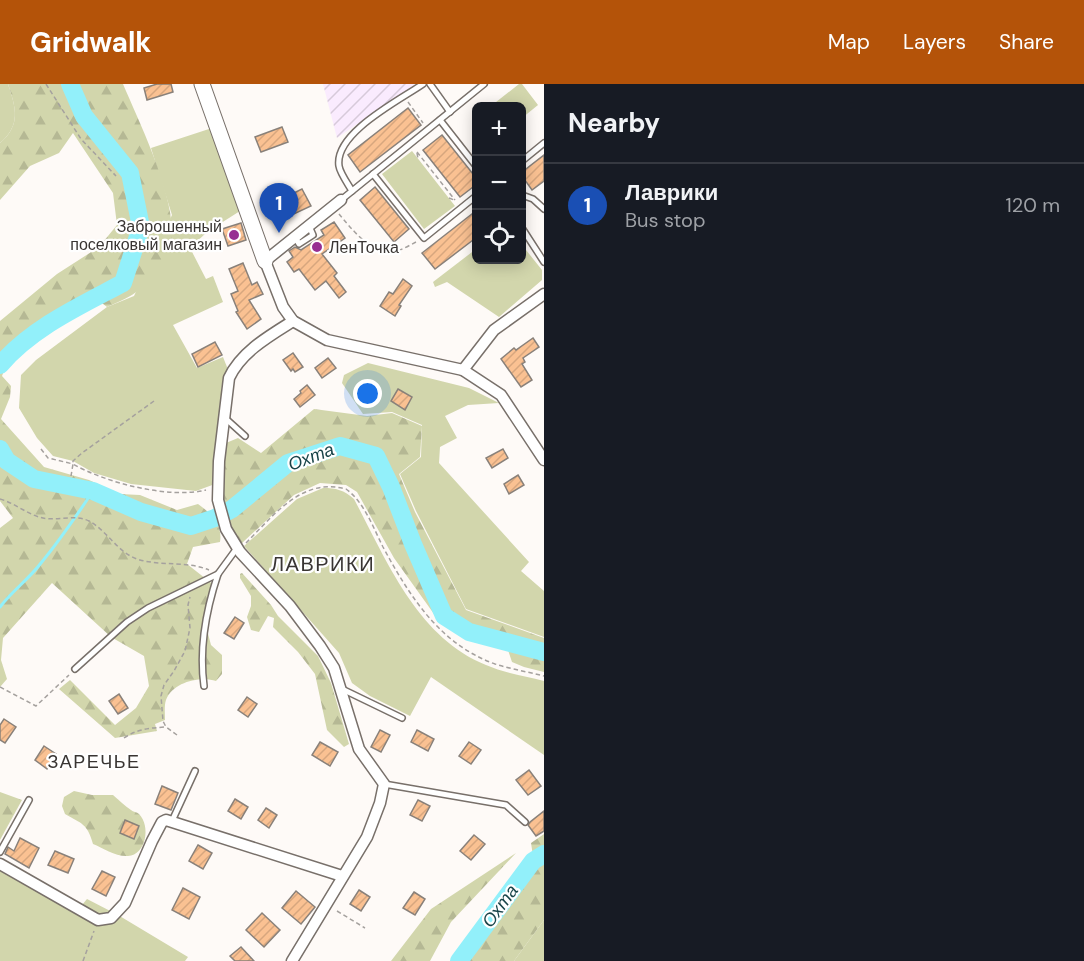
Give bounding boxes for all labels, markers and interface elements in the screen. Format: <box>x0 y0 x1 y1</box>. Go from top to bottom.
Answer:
text: Gridwalk <box>30 24 152 61</box>
text: Map <box>828 28 870 56</box>
text: Layers <box>903 28 966 56</box>
text: Share <box>999 28 1054 56</box>
map controls <box>472 102 526 264</box>
button: + <box>472 102 526 156</box>
text: Nearby <box>568 106 660 140</box>
button: − <box>472 156 526 210</box>
text: Лаврики <box>625 178 718 207</box>
pin: 1 <box>260 184 298 233</box>
text: 1 <box>584 192 591 218</box>
text: 120 m <box>1006 192 1060 218</box>
text: Bus stop <box>625 207 705 233</box>
button: locate <box>472 210 526 264</box>
place label: Заброшенный поселковый магазин <box>70 216 222 255</box>
marker: Заброшенный поселковый магазин <box>227 228 241 242</box>
place label: ЛенТочка <box>329 237 399 258</box>
marker: ЛенТочка <box>310 240 324 254</box>
your location <box>353 379 382 408</box>
water label: Охта <box>285 437 337 477</box>
district label: ЛАВРИКИ <box>271 551 375 577</box>
district label: ЗАРЕЧЬЕ <box>47 750 141 774</box>
water label: Охта <box>476 880 524 932</box>

